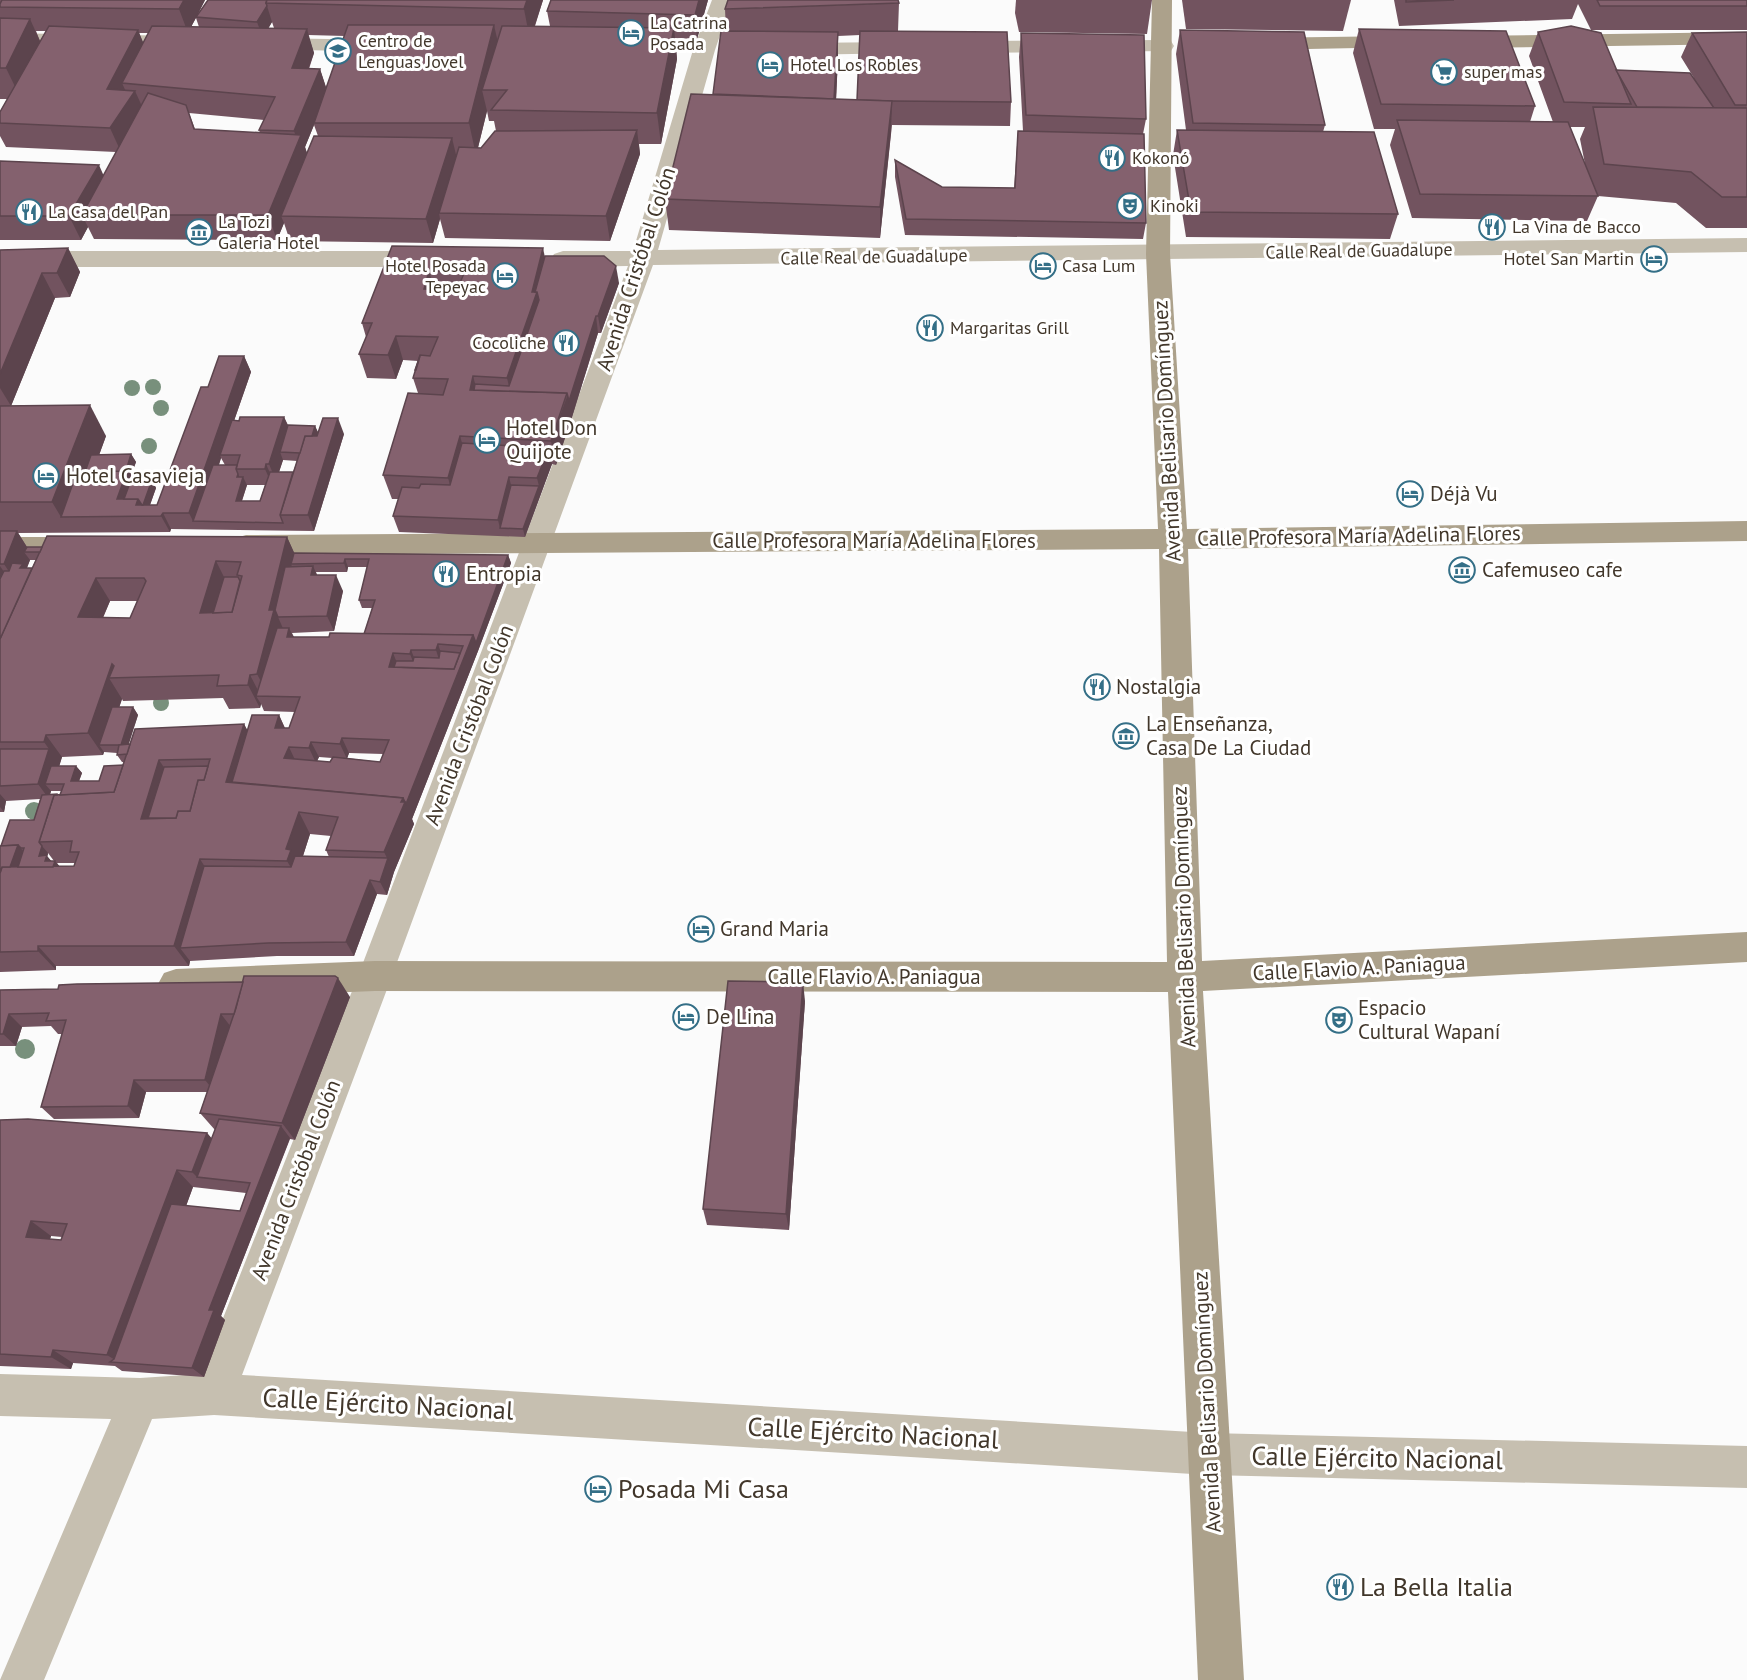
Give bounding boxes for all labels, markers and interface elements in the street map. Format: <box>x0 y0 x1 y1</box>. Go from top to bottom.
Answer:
place label: La Catrina Posada <box>650 11 727 55</box>
hotel icon: La Catrina Posada <box>616 18 646 48</box>
place label: Centro de Lenguas Jovel <box>358 29 464 73</box>
school or university icon: Centro de Lenguas Jovel <box>323 36 353 66</box>
hotel icon: Hotel Los Robles <box>755 50 785 80</box>
place label: Hotel Los Robles <box>790 53 918 76</box>
supermarket icon: super mas <box>1429 57 1459 87</box>
place label: super mas <box>1464 60 1542 83</box>
restaurant icon: Kokonó <box>1097 143 1127 173</box>
place label: Kokonó <box>1132 146 1189 169</box>
street label: Avenida Cristóbal Colón <box>590 163 681 374</box>
theatre icon: Kinoki <box>1115 191 1145 221</box>
place label: Kinoki <box>1150 194 1199 217</box>
restaurant icon: La Casa del Pan <box>14 197 44 227</box>
place label: La Casa del Pan <box>48 200 168 223</box>
place label: La Tozi Galeria Hotel <box>218 210 320 254</box>
restaurant icon: La Vina de Bacco <box>1477 212 1507 242</box>
place label: La Vina de Bacco <box>1512 215 1641 238</box>
museum icon: La Tozi Galeria Hotel <box>184 217 214 247</box>
street label: Calle Real de Guadalupe <box>1265 237 1453 264</box>
street label: Calle Real de Guadalupe <box>780 243 968 270</box>
hotel icon: Hotel San Martin <box>1639 244 1669 274</box>
place label: Hotel San Martin <box>1503 247 1634 270</box>
hotel icon: Casa Lum <box>1028 251 1058 281</box>
place label: Hotel Posada Tepeyac <box>385 254 486 298</box>
place label: Casa Lum <box>1062 254 1135 277</box>
hotel icon: Hotel Posada Tepeyac <box>490 261 520 291</box>
street label: Avenida Belisario Domínguez <box>1146 300 1187 562</box>
restaurant icon: Margaritas Grill <box>915 313 945 343</box>
place label: Margaritas Grill <box>950 316 1069 339</box>
restaurant icon: Cocoliche <box>551 328 581 358</box>
place label: Cocoliche <box>472 331 546 354</box>
place label: Hotel Don Quijote <box>506 414 597 465</box>
hotel icon: Hotel Don Quijote <box>472 425 502 455</box>
hotel icon: Hotel Casavieja <box>31 461 61 491</box>
place label: Hotel Casavieja <box>66 462 204 489</box>
hotel icon: Déjà Vu <box>1395 479 1425 509</box>
place label: Déjà Vu <box>1430 480 1498 507</box>
street label: Calle Profesora María Adelina Flores <box>1197 519 1521 552</box>
street label: Calle Profesora María Adelina Flores <box>712 527 1036 554</box>
museum icon: Cafemuseo cafe <box>1447 555 1477 585</box>
place label: Cafemuseo cafe <box>1482 556 1623 583</box>
restaurant icon: Entropia <box>431 559 461 589</box>
place label: Entropia <box>466 560 542 587</box>
street label: Avenida Cristóbal Colón <box>418 621 519 829</box>
restaurant icon: Nostalgia <box>1082 672 1112 702</box>
place label: Nostalgia <box>1116 673 1201 700</box>
place label: La Enseñanza, Casa De La Ciudad <box>1146 710 1311 761</box>
museum icon: La Enseñanza, Casa De La Ciudad <box>1111 721 1141 751</box>
street label: Avenida Belisario Domínguez <box>1165 786 1202 1048</box>
hotel icon: Grand Maria <box>686 914 716 944</box>
place label: Grand Maria <box>720 915 829 942</box>
street label: Calle Flavio A. Paniagua <box>1252 948 1466 987</box>
street label: Calle Flavio A. Paniagua <box>767 963 981 990</box>
place label: Espacio Cultural Wapaní <box>1358 994 1501 1045</box>
hotel icon: De Lina <box>671 1002 701 1032</box>
place label: De Lina <box>706 1003 774 1030</box>
theatre icon: Espacio Cultural Wapaní <box>1324 1005 1354 1035</box>
street label: Avenida Cristóbal Colón <box>245 1076 346 1284</box>
street label: Avenida Belisario Domínguez <box>1186 1271 1227 1533</box>
street label: Calle Ejército Nacional <box>262 1380 515 1427</box>
street label: Calle Ejército Nacional <box>747 1409 1000 1456</box>
street label: Calle Ejército Nacional <box>1251 1439 1503 1476</box>
place label: Posada Mi Casa <box>618 1472 789 1505</box>
hotel icon: Posada Mi Casa <box>583 1474 613 1504</box>
place label: La Bella Italia <box>1360 1570 1513 1603</box>
restaurant icon: La Bella Italia <box>1325 1572 1355 1602</box>

